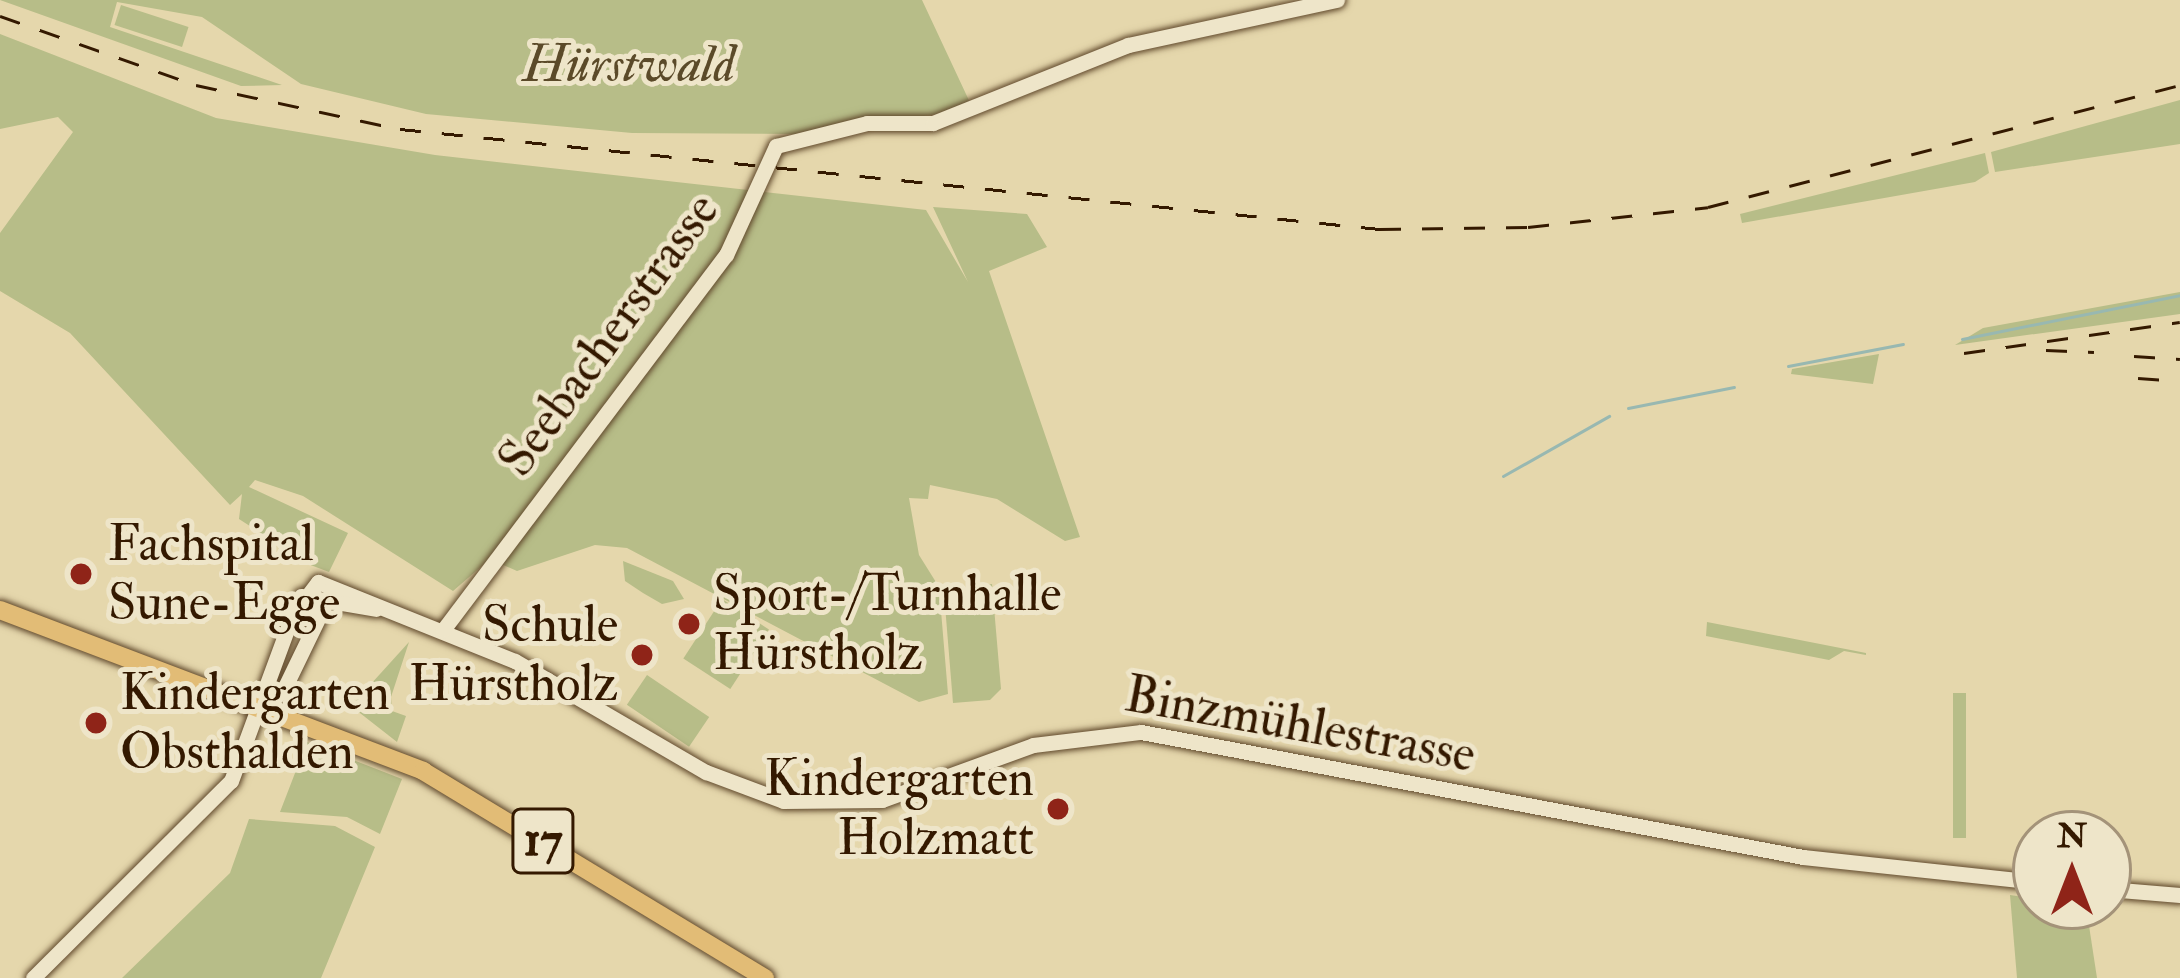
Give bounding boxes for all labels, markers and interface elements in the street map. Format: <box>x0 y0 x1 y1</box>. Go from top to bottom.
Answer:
park label: Hürstwald <box>523 34 735 96</box>
street label: Seebacherstrasse <box>486 182 732 488</box>
place label: Fachspital Sune-Egge <box>108 514 340 634</box>
marker: Fachspital Sune-Egge <box>65 558 97 590</box>
place label: Sport-/Turnhalle Hürstholz <box>713 564 1061 684</box>
place label: Schule Hürstholz <box>408 595 618 715</box>
marker: Sport-/Turnhalle Hürstholz <box>676 611 702 637</box>
marker: Schule Hürstholz <box>629 642 655 668</box>
place label: Kindergarten Obsthalden <box>120 663 390 783</box>
street label: Binzmühlestrasse <box>1120 664 1480 786</box>
marker: Kindergarten Obsthalden <box>83 710 109 736</box>
place label: Kindergarten Holzmatt <box>764 749 1034 869</box>
marker: Kindergarten Holzmatt <box>1045 796 1071 822</box>
road number: 17 <box>510 799 576 883</box>
north arrow <box>2012 810 2132 930</box>
text: N <box>2057 816 2087 857</box>

